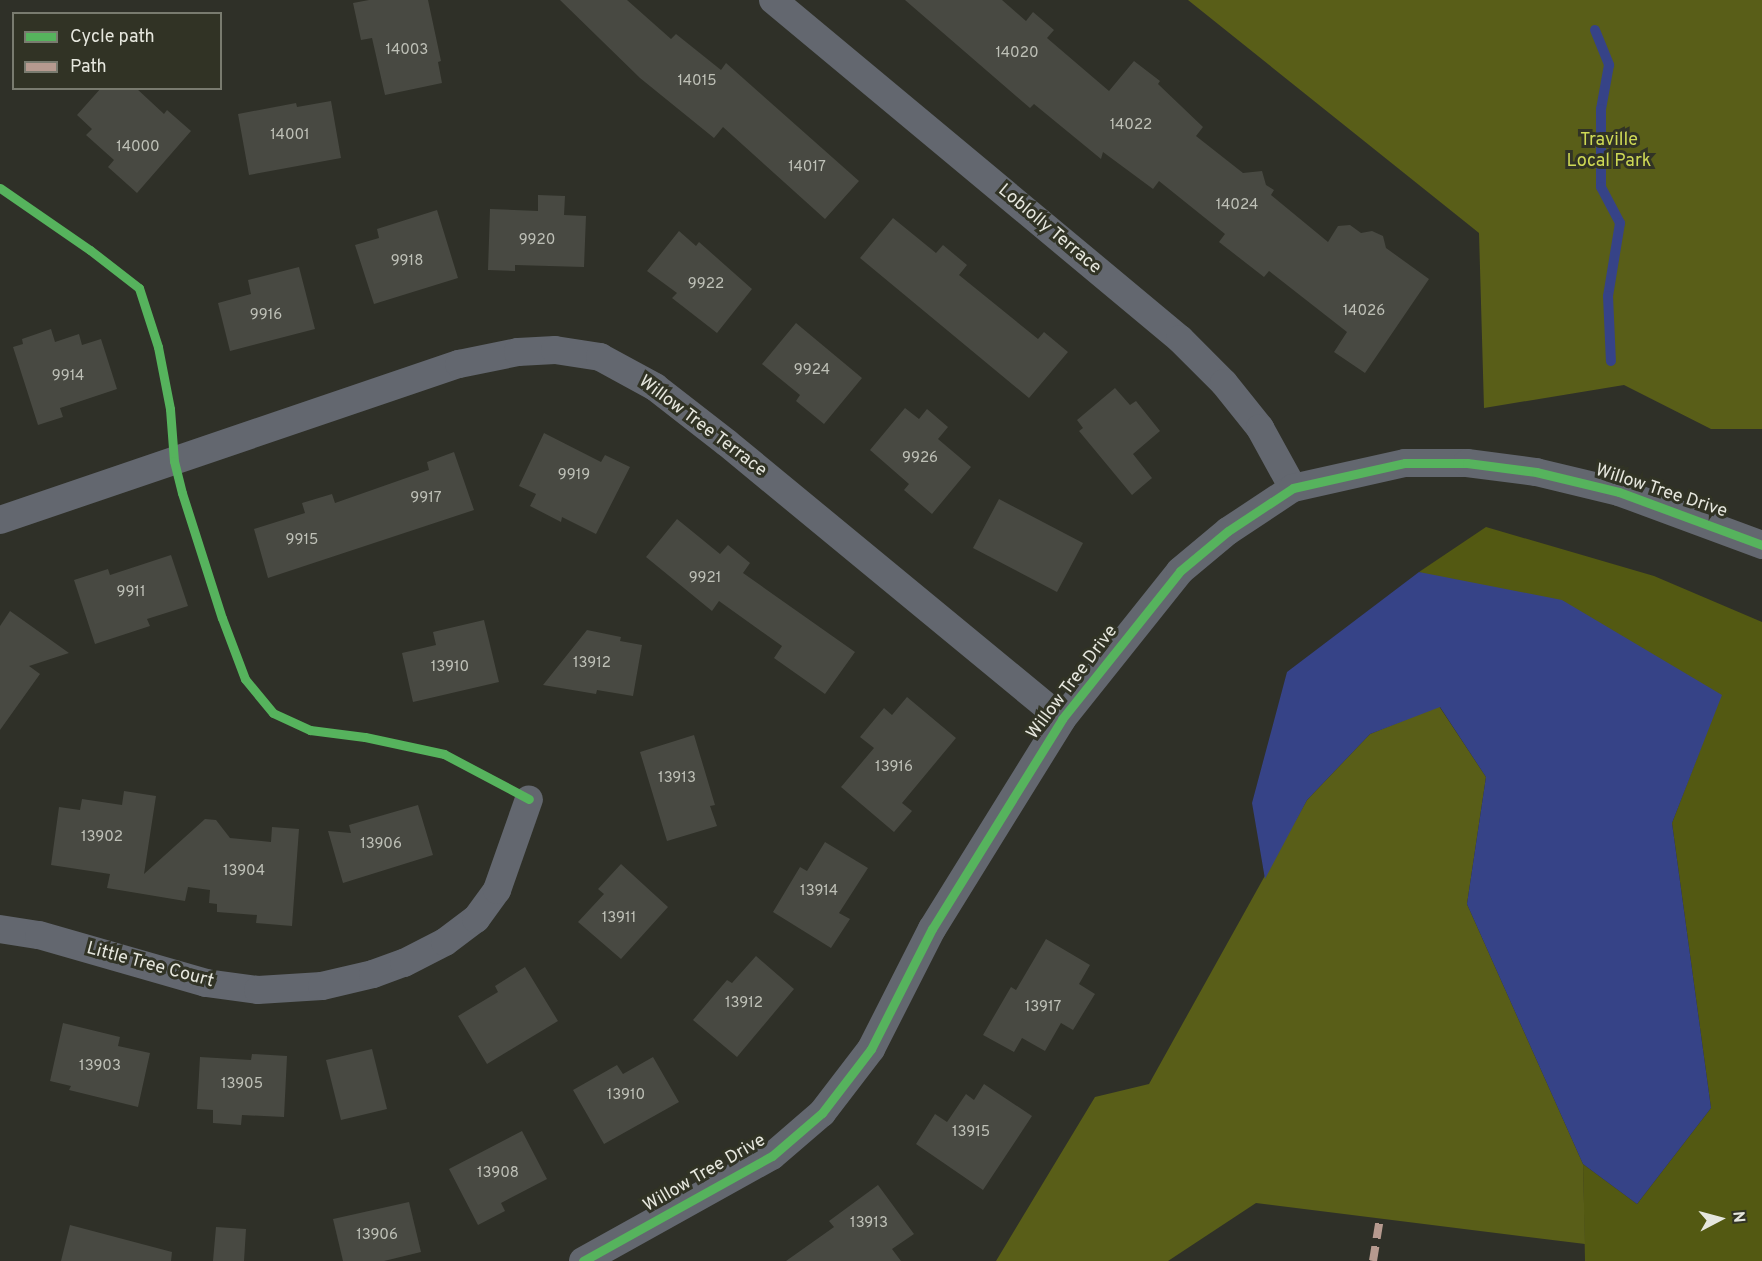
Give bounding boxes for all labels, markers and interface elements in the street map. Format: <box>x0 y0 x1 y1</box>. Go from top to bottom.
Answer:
legend <box>12 12 222 90</box>
text: Cycle path <box>70 26 155 49</box>
house number: 14003 <box>386 42 428 60</box>
house number: 14020 <box>995 45 1039 63</box>
text: Path <box>70 56 107 79</box>
house number: 14015 <box>677 73 717 91</box>
house number: 14022 <box>1110 117 1152 135</box>
house number: 14001 <box>270 127 310 145</box>
park label: Traville Local Park <box>1567 131 1651 174</box>
house number: 14000 <box>116 139 160 157</box>
house number: 14017 <box>788 159 826 177</box>
street label: Loblolly Terrace <box>993 180 1105 280</box>
house number: 14024 <box>1216 197 1258 215</box>
house number: 9920 <box>519 232 555 250</box>
house number: 9918 <box>391 253 423 271</box>
house number: 9922 <box>688 276 724 294</box>
house number: 14026 <box>1343 303 1385 321</box>
house number: 9916 <box>250 307 282 325</box>
house number: 9924 <box>794 362 830 380</box>
house number: 9914 <box>52 368 84 386</box>
street label: Willow Tree Terrace <box>633 371 771 483</box>
house number: 9926 <box>902 450 938 468</box>
street label: Willow Tree Drive <box>1592 460 1730 524</box>
house number: 9919 <box>558 467 590 485</box>
house number: 9917 <box>410 490 442 508</box>
house number: 9915 <box>286 532 318 550</box>
house number: 9921 <box>689 570 721 588</box>
house number: 9911 <box>116 584 146 602</box>
street label: Willow Tree Drive <box>1023 621 1123 745</box>
house number: 13912 <box>573 655 611 673</box>
house number: 13910 <box>431 659 469 677</box>
house number: 13916 <box>875 759 913 777</box>
house number: 13913 <box>658 770 696 788</box>
house number: 13902 <box>81 829 123 847</box>
house number: 13906 <box>360 836 402 854</box>
house number: 13904 <box>223 863 265 881</box>
house number: 13914 <box>800 883 838 901</box>
house number: 13911 <box>602 910 636 928</box>
street label: Little Tree Court <box>84 939 216 993</box>
house number: 13912 <box>725 995 763 1013</box>
house number: 13917 <box>1025 999 1061 1017</box>
house number: 13903 <box>79 1058 121 1076</box>
house number: 13905 <box>221 1076 263 1094</box>
house number: 13910 <box>607 1087 645 1105</box>
house number: 13915 <box>952 1124 990 1142</box>
street label: Willow Tree Drive <box>640 1130 770 1218</box>
house number: 13908 <box>477 1165 519 1183</box>
north arrow <box>1690 1189 1750 1249</box>
text: N <box>1727 1210 1748 1224</box>
house number: 13913 <box>850 1215 888 1233</box>
house number: 13906 <box>356 1227 398 1245</box>

